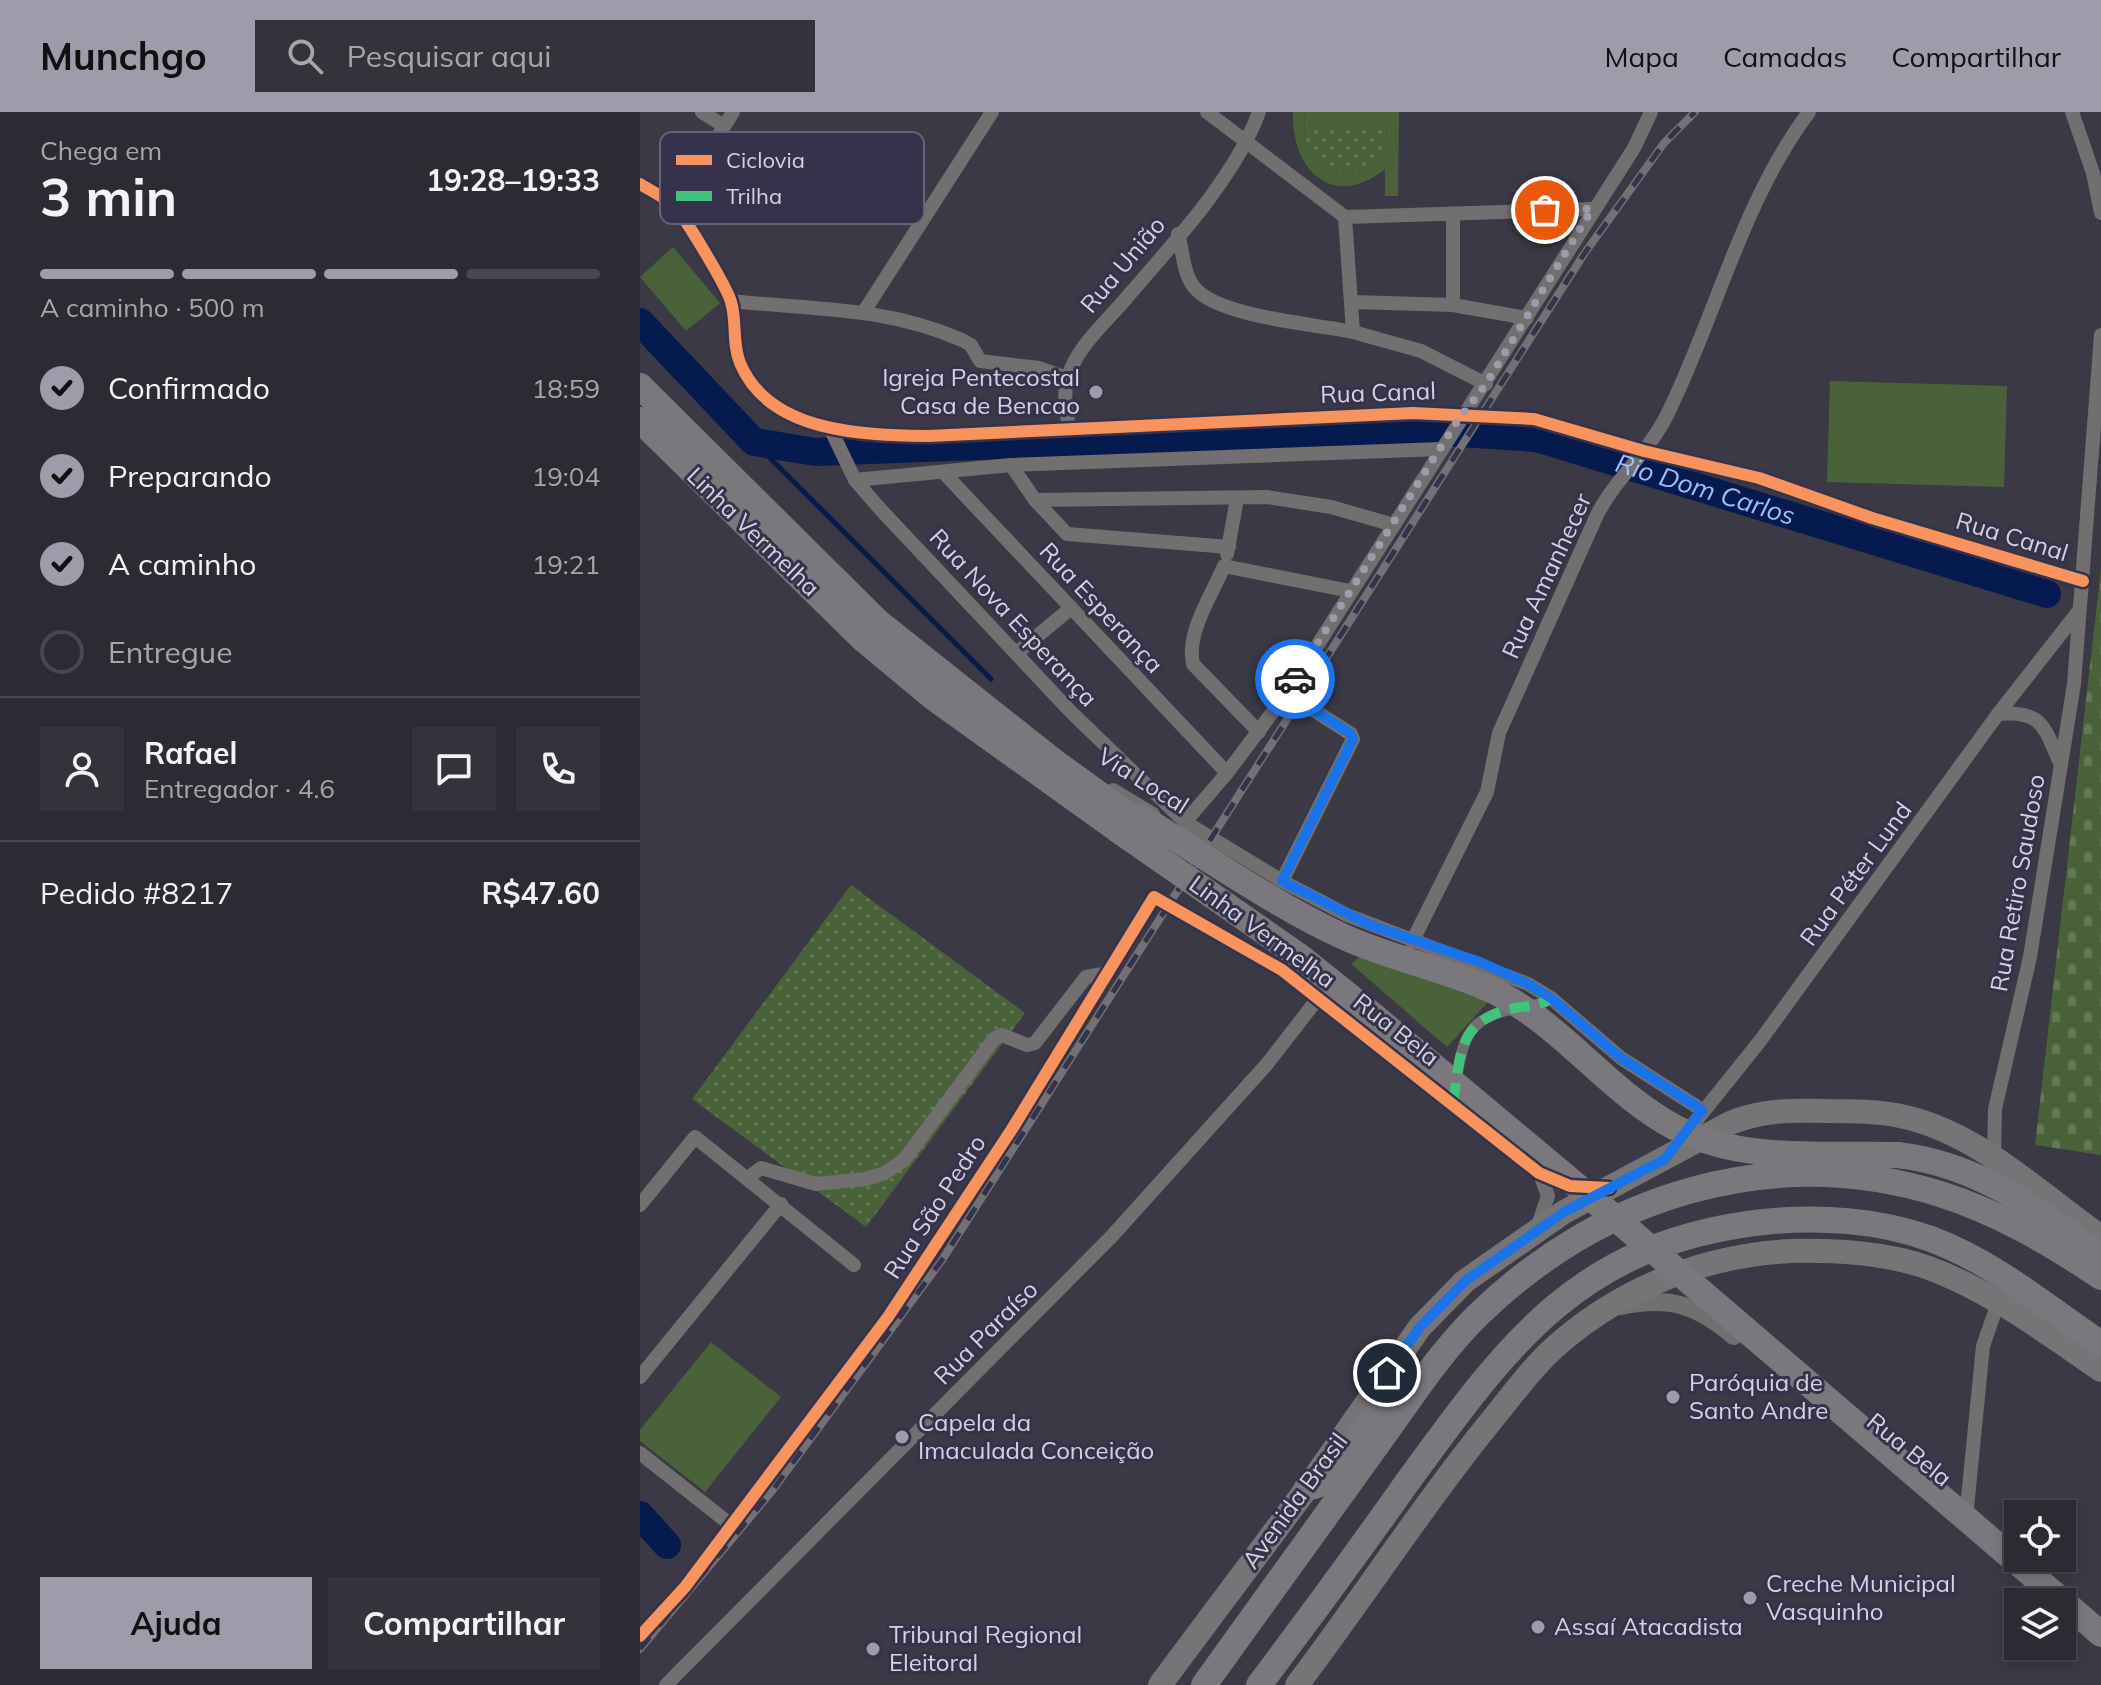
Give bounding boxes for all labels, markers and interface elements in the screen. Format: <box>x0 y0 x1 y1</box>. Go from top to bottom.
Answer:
search box <box>255 20 815 92</box>
text: Munchgo <box>40 32 207 80</box>
icon: search <box>283 34 327 78</box>
text: Pesquisar aqui <box>347 37 551 75</box>
text: Mapa <box>1604 39 1679 74</box>
text: Camadas <box>1723 39 1847 74</box>
text: Compartilhar <box>1891 39 2061 74</box>
legend <box>660 132 924 224</box>
text: Chega em <box>40 134 162 167</box>
text: Ciclovia <box>726 146 805 174</box>
text: 19:28–19:33 <box>426 161 600 199</box>
text: 3 min <box>40 164 177 229</box>
pin <box>1511 176 1579 244</box>
text: Trilha <box>726 182 782 210</box>
icon: bag <box>1523 188 1567 232</box>
street label: Rua União <box>1073 210 1171 319</box>
text: A caminho · 500 m <box>40 291 265 324</box>
place label: Igreja Pentecostal Casa de Bencao <box>882 362 1080 420</box>
icon: check <box>40 366 84 410</box>
text: Confirmado <box>108 369 270 407</box>
text: 18:59 <box>532 372 600 405</box>
street label: Rua Canal <box>1320 375 1436 409</box>
marker: Igreja Pentecostal Casa de Bencao <box>1087 383 1105 401</box>
water label: Rio Dom Carlos <box>1612 446 1799 532</box>
icon: check <box>40 454 84 498</box>
text: Preparando <box>108 457 272 495</box>
text: 19:04 <box>532 460 600 493</box>
street label: Linha Vermelha <box>681 460 826 602</box>
street label: Rua Amanhecer <box>1495 488 1598 663</box>
street label: Rua Canal <box>1953 505 2072 567</box>
street label: Rua Nova Esperança <box>924 522 1104 712</box>
street label: Rua Esperança <box>1034 536 1170 679</box>
icon: check <box>40 542 84 586</box>
text: A caminho <box>108 545 256 583</box>
text: 19:21 <box>532 548 600 581</box>
text: Entregue <box>108 633 232 671</box>
courier <box>1255 639 1335 719</box>
icon: car <box>1273 657 1317 701</box>
button: person <box>40 727 124 811</box>
button: chat <box>412 727 496 811</box>
button: phone <box>516 727 600 811</box>
text: Rafael <box>144 734 237 772</box>
street label: Via Local <box>1092 740 1195 820</box>
text: Entregador · 4.6 <box>144 772 335 805</box>
street label: Rua Retiro Saudoso <box>1983 772 2051 994</box>
street label: Rua Péter Lund <box>1793 796 1917 951</box>
street label: Linha Vermelha <box>1184 868 1341 994</box>
text: Pedido #8217 <box>40 874 233 912</box>
text: R$47.60 <box>482 874 600 912</box>
street label: Rua Bela <box>1348 986 1445 1072</box>
street label: Rua São Pedro <box>877 1129 992 1284</box>
street label: Rua Paraíso <box>927 1274 1044 1391</box>
pin <box>1353 1339 1421 1407</box>
icon: home <box>1365 1351 1409 1395</box>
place label: Paróquia de Santo Andre <box>1689 1367 1828 1425</box>
marker: Paróquia de Santo Andre <box>1664 1388 1682 1406</box>
street label: Rua Bela <box>1861 1406 1958 1493</box>
place label: Capela da Imaculada Conceição <box>918 1407 1154 1465</box>
street label: Avenida Brasil <box>1235 1427 1353 1574</box>
marker: Capela da Imaculada Conceição <box>893 1428 911 1446</box>
map controls <box>2004 1500 2076 1660</box>
button: locate <box>2004 1500 2076 1572</box>
place label: Creche Municipal Vasquinho <box>1766 1568 1956 1626</box>
button: Ajuda <box>40 1577 312 1669</box>
button: Compartilhar <box>328 1577 600 1669</box>
button: layers <box>2004 1588 2076 1660</box>
marker: Creche Municipal Vasquinho <box>1741 1589 1759 1607</box>
place label: Assaí Atacadista <box>1554 1611 1743 1641</box>
marker: Assaí Atacadista <box>1529 1618 1547 1636</box>
place label: Tribunal Regional Eleitoral <box>889 1619 1082 1677</box>
marker: Tribunal Regional Eleitoral <box>864 1640 882 1658</box>

